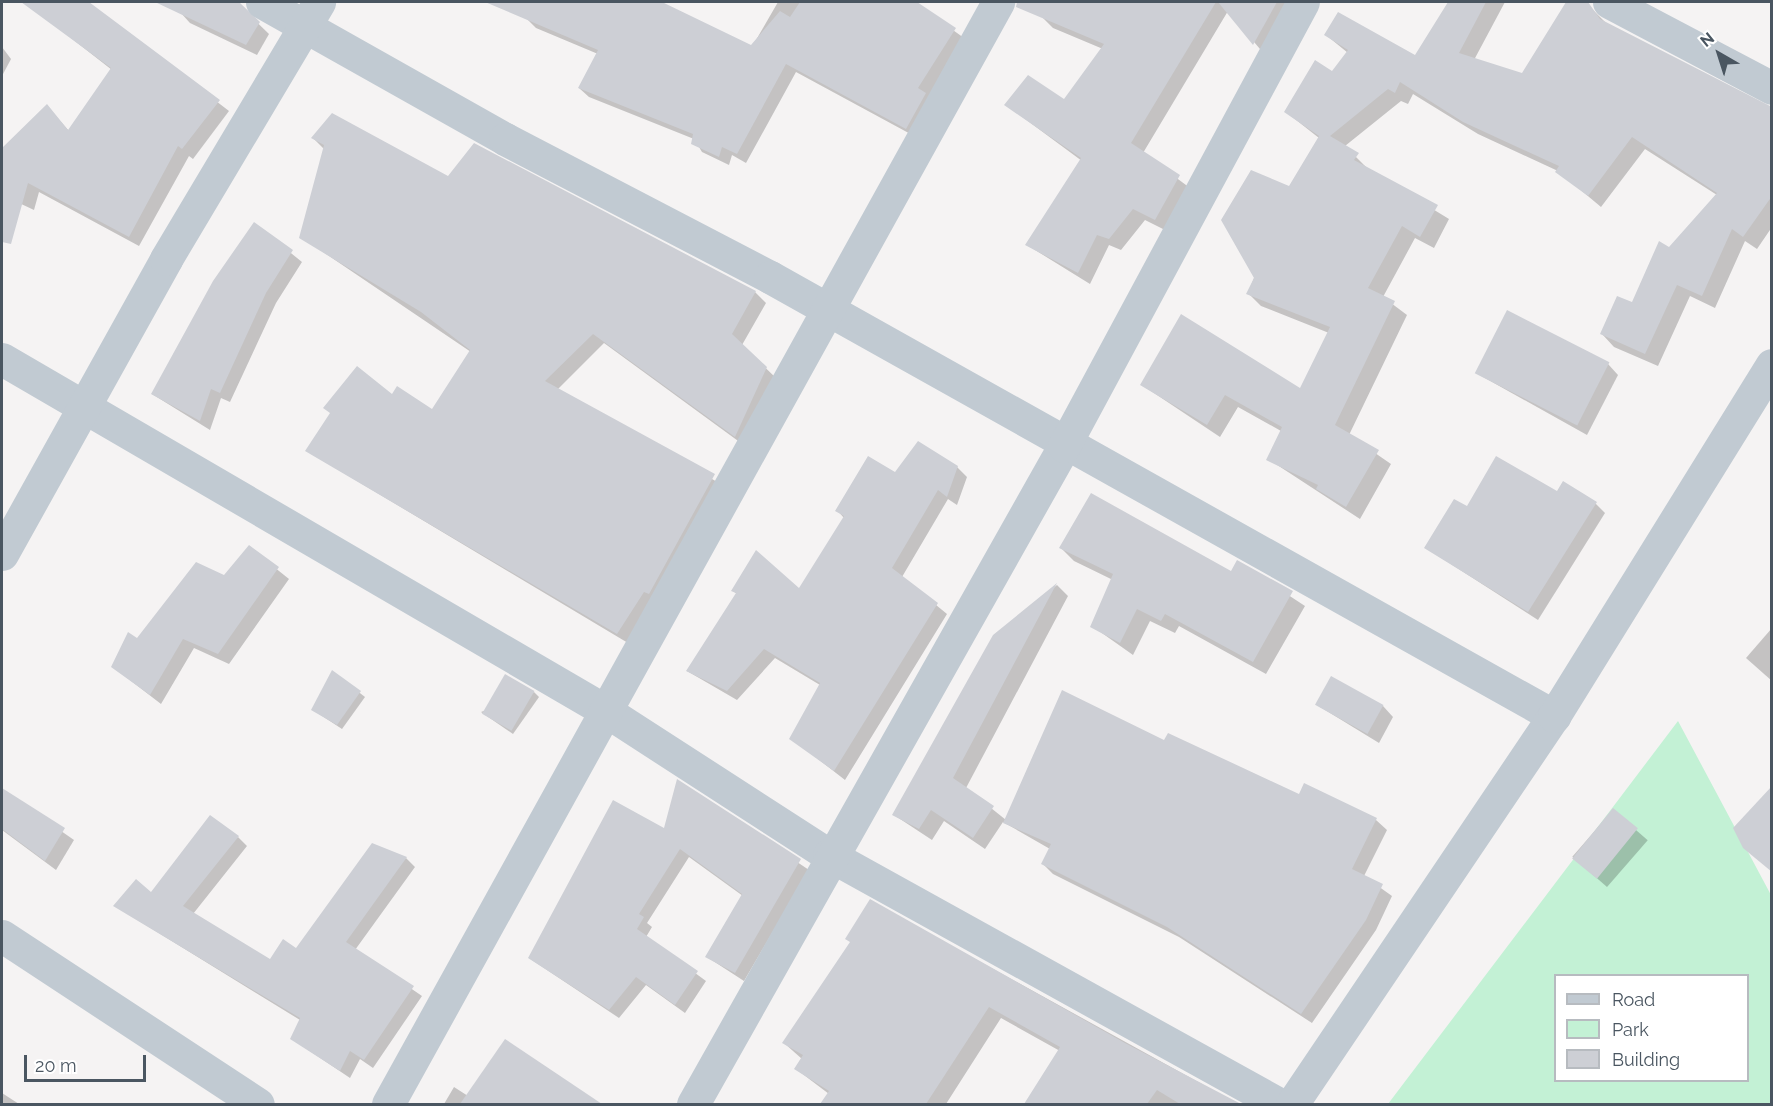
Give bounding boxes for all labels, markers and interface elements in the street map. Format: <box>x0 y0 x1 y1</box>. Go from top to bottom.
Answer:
north arrow <box>1689 24 1749 84</box>
text: N <box>1697 28 1718 51</box>
legend <box>1554 974 1749 1082</box>
text: Road <box>1612 989 1655 1010</box>
text: Park <box>1612 1019 1649 1040</box>
scale bar <box>27 1043 148 1081</box>
text: Building <box>1612 1049 1680 1070</box>
text: 20 m <box>35 1055 77 1076</box>

